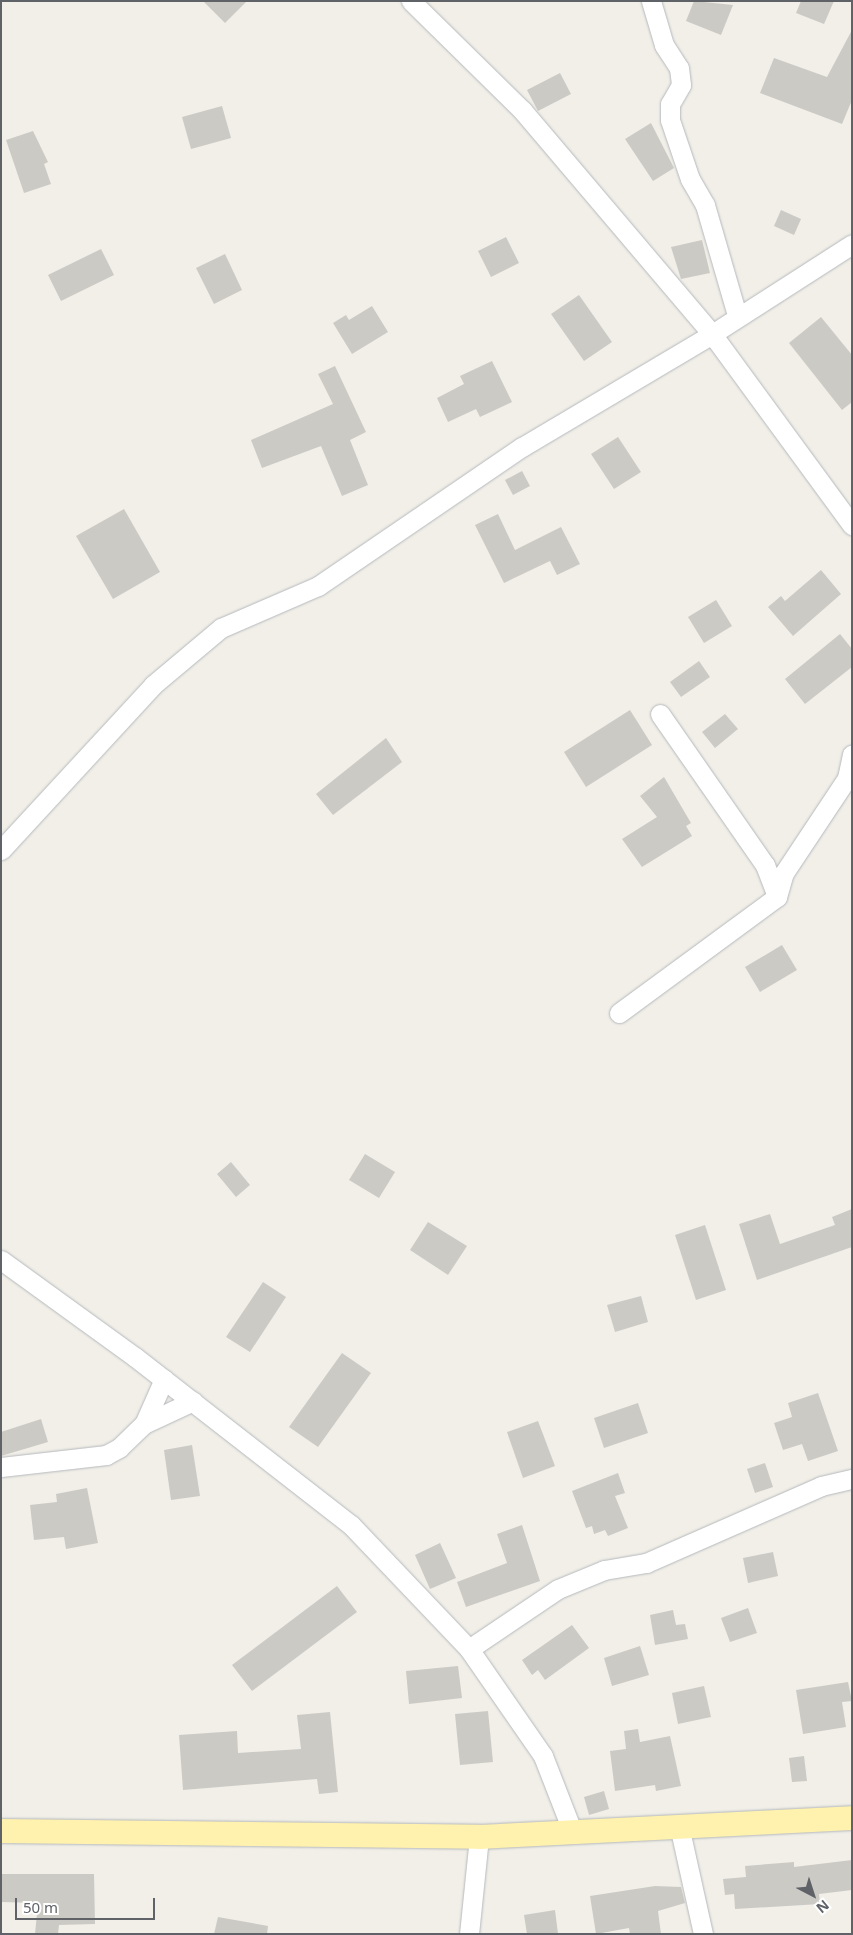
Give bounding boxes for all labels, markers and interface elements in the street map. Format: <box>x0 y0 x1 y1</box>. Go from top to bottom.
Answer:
north arrow <box>788 1870 838 1920</box>
scale bar <box>18 1888 158 1920</box>
text: N <box>812 1896 833 1918</box>
text: 50 m <box>23 1897 58 1917</box>

